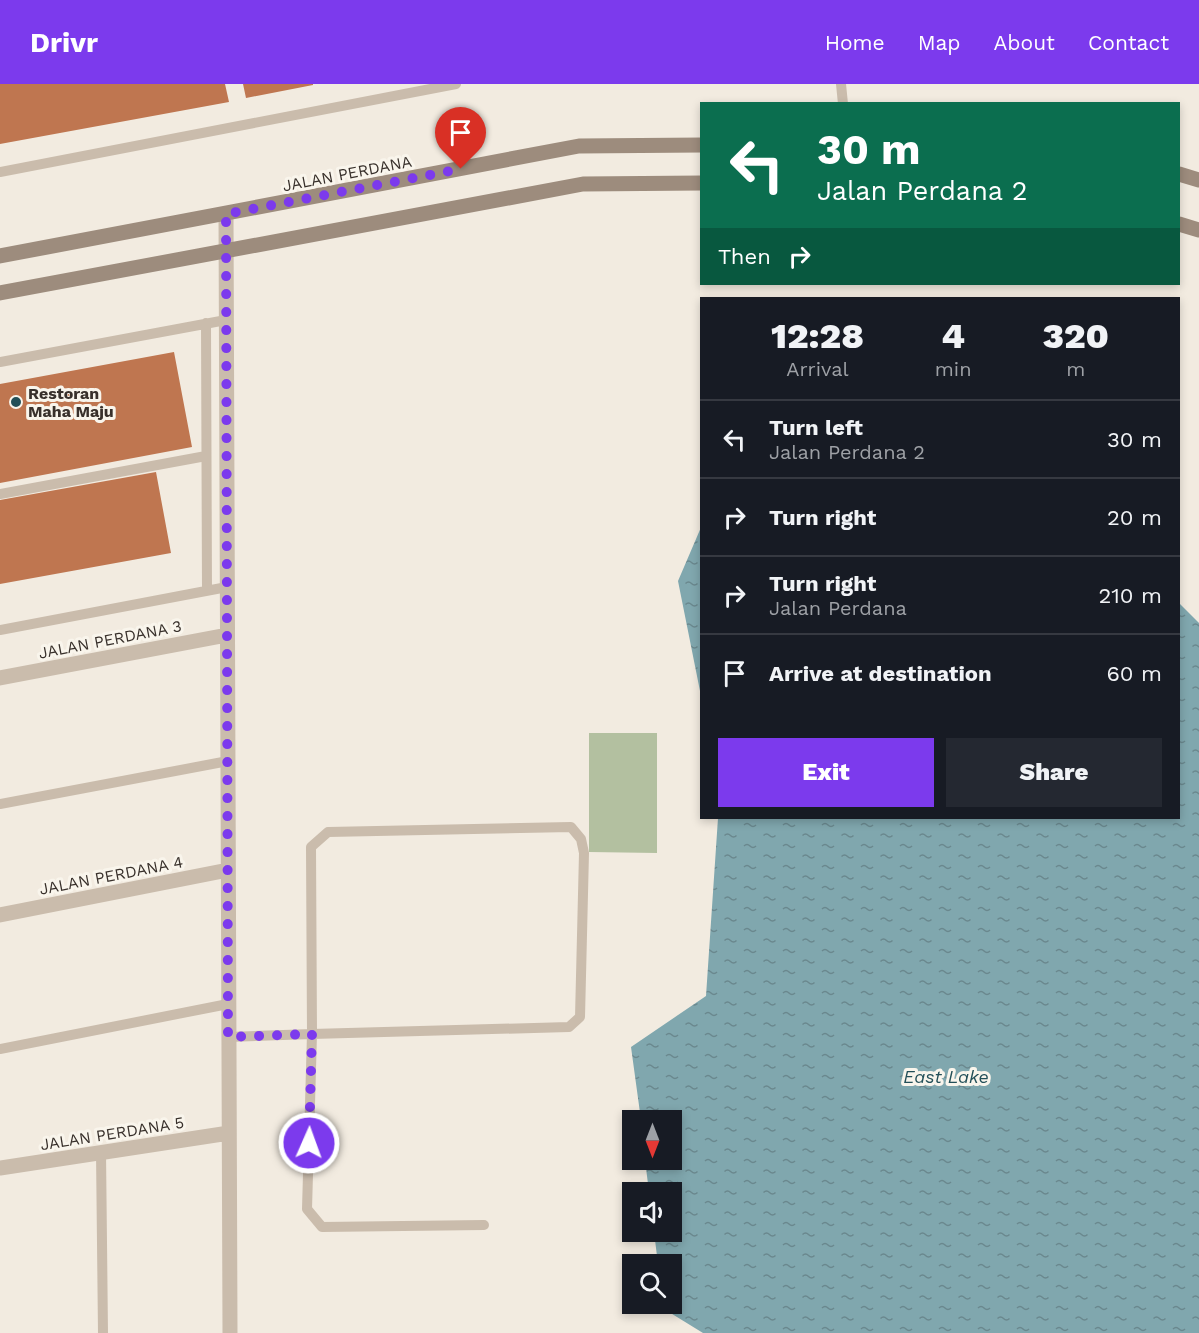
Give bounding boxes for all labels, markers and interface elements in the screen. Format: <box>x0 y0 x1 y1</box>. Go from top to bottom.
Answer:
text: Drivr <box>30 26 98 59</box>
text: Home <box>825 30 885 55</box>
text: Map <box>918 30 961 55</box>
text: About <box>994 30 1055 55</box>
text: Contact <box>1088 30 1169 55</box>
pin <box>435 107 486 169</box>
icon: arrive <box>444 116 477 149</box>
text: 30 m <box>817 125 921 174</box>
icon: left <box>718 126 796 204</box>
street label: JALAN PERDANA <box>281 152 414 195</box>
text: Jalan Perdana 2 <box>817 175 1027 207</box>
icon: right <box>783 240 816 273</box>
text: Then <box>718 244 771 269</box>
text: 12:28 <box>771 315 864 357</box>
text: 4 <box>941 315 965 357</box>
text: 320 <box>1042 315 1109 357</box>
text: Arrival <box>786 357 849 381</box>
text: min <box>935 357 972 381</box>
text: m <box>1066 357 1085 381</box>
place label: Restoran Maha Maju <box>28 384 114 421</box>
marker: Restoran Maha Maju <box>9 395 23 409</box>
text: Turn left <box>769 415 863 440</box>
icon: left <box>718 423 751 456</box>
text: 30 m <box>1107 427 1162 452</box>
text: Jalan Perdana 2 <box>769 440 925 464</box>
icon: right <box>718 501 751 534</box>
text: Turn right <box>769 505 876 530</box>
text: 20 m <box>1107 505 1162 530</box>
text: Turn right <box>769 571 876 596</box>
icon: right <box>718 579 751 612</box>
text: 210 m <box>1098 583 1162 608</box>
text: Jalan Perdana <box>769 596 907 620</box>
street label: JALAN PERDANA 3 <box>37 616 183 663</box>
icon: arrive <box>718 657 751 690</box>
text: Arrive at destination <box>769 661 992 686</box>
text: 60 m <box>1106 661 1162 686</box>
button: Exit <box>718 738 934 807</box>
button: Share <box>946 738 1162 807</box>
street label: JALAN PERDANA 4 <box>38 852 185 899</box>
water label: East Lake <box>903 1066 989 1087</box>
north arrow <box>622 1110 682 1170</box>
map controls <box>622 1110 682 1314</box>
position arrow <box>277 1111 341 1175</box>
street label: JALAN PERDANA 5 <box>39 1113 185 1154</box>
button: sound <box>622 1182 682 1242</box>
button: search <box>622 1254 682 1314</box>

